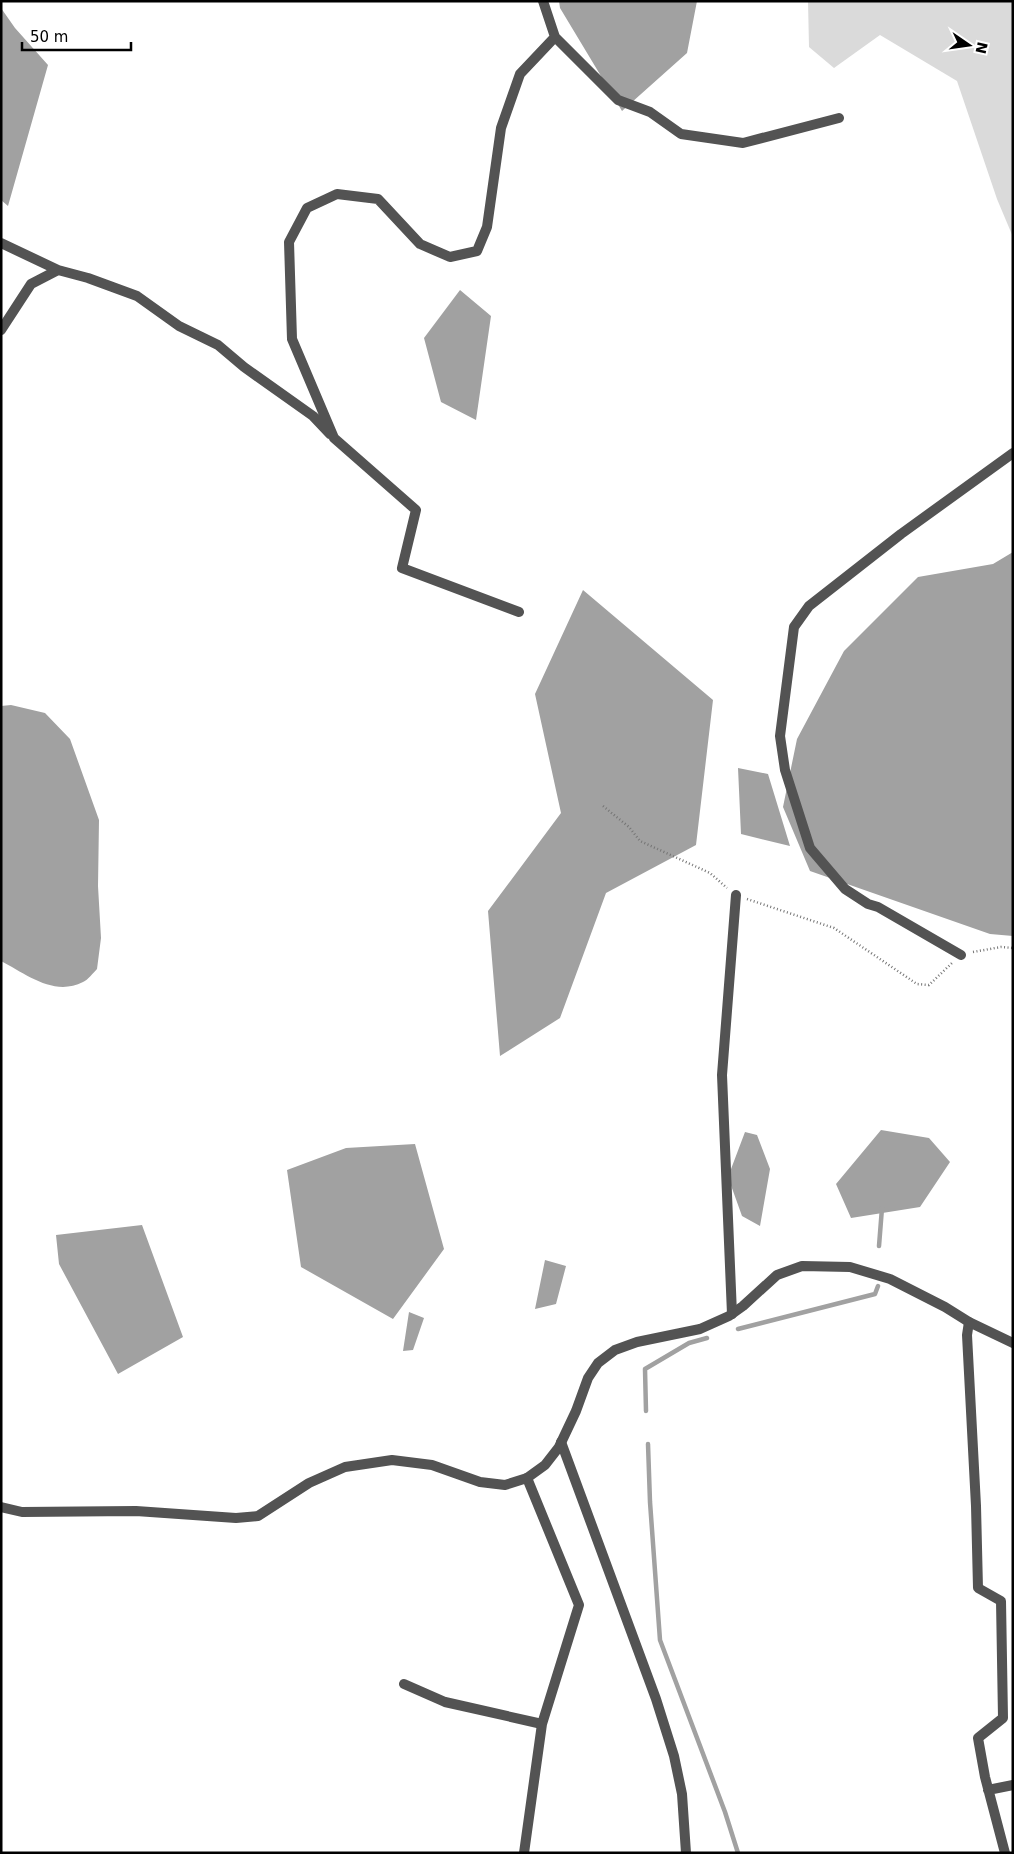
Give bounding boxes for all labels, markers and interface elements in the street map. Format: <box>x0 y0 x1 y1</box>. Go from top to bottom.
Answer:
scale bar <box>22 20 131 52</box>
north arrow <box>944 20 994 70</box>
text: 50 m <box>30 28 68 46</box>
text: N <box>973 40 991 55</box>

